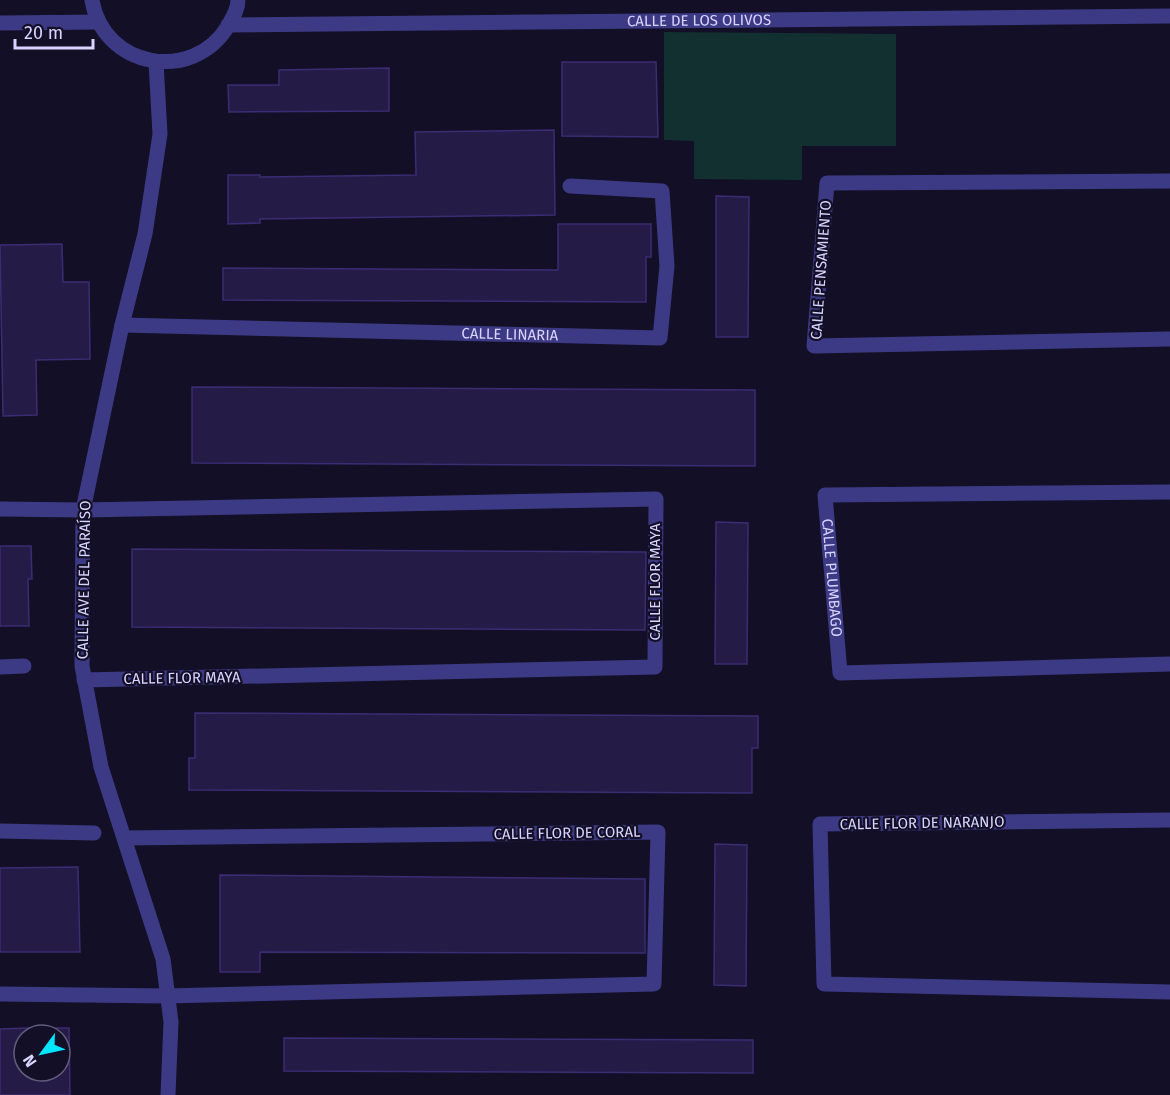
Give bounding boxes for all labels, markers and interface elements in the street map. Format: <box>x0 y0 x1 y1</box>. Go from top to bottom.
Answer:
street label: CALLE DE LOS OLIVOS <box>627 11 771 30</box>
scale bar <box>15 12 93 50</box>
text: 20 m <box>24 22 63 44</box>
street label: CALLE PENSAMIENTO <box>807 200 835 340</box>
street label: CALLE LINARIA <box>461 324 559 345</box>
street label: CALLE AVE DEL PARAÍSO <box>74 500 94 660</box>
street label: CALLE PLUMBAGO <box>818 518 846 638</box>
street label: CALLE FLOR MAYA <box>646 523 664 641</box>
street label: CALLE FLOR MAYA <box>123 668 241 688</box>
street label: CALLE FLOR DE NARANJO <box>839 813 1005 833</box>
street label: CALLE FLOR DE CORAL <box>493 823 641 843</box>
north arrow <box>12 1023 72 1083</box>
text: N <box>19 1051 41 1071</box>

